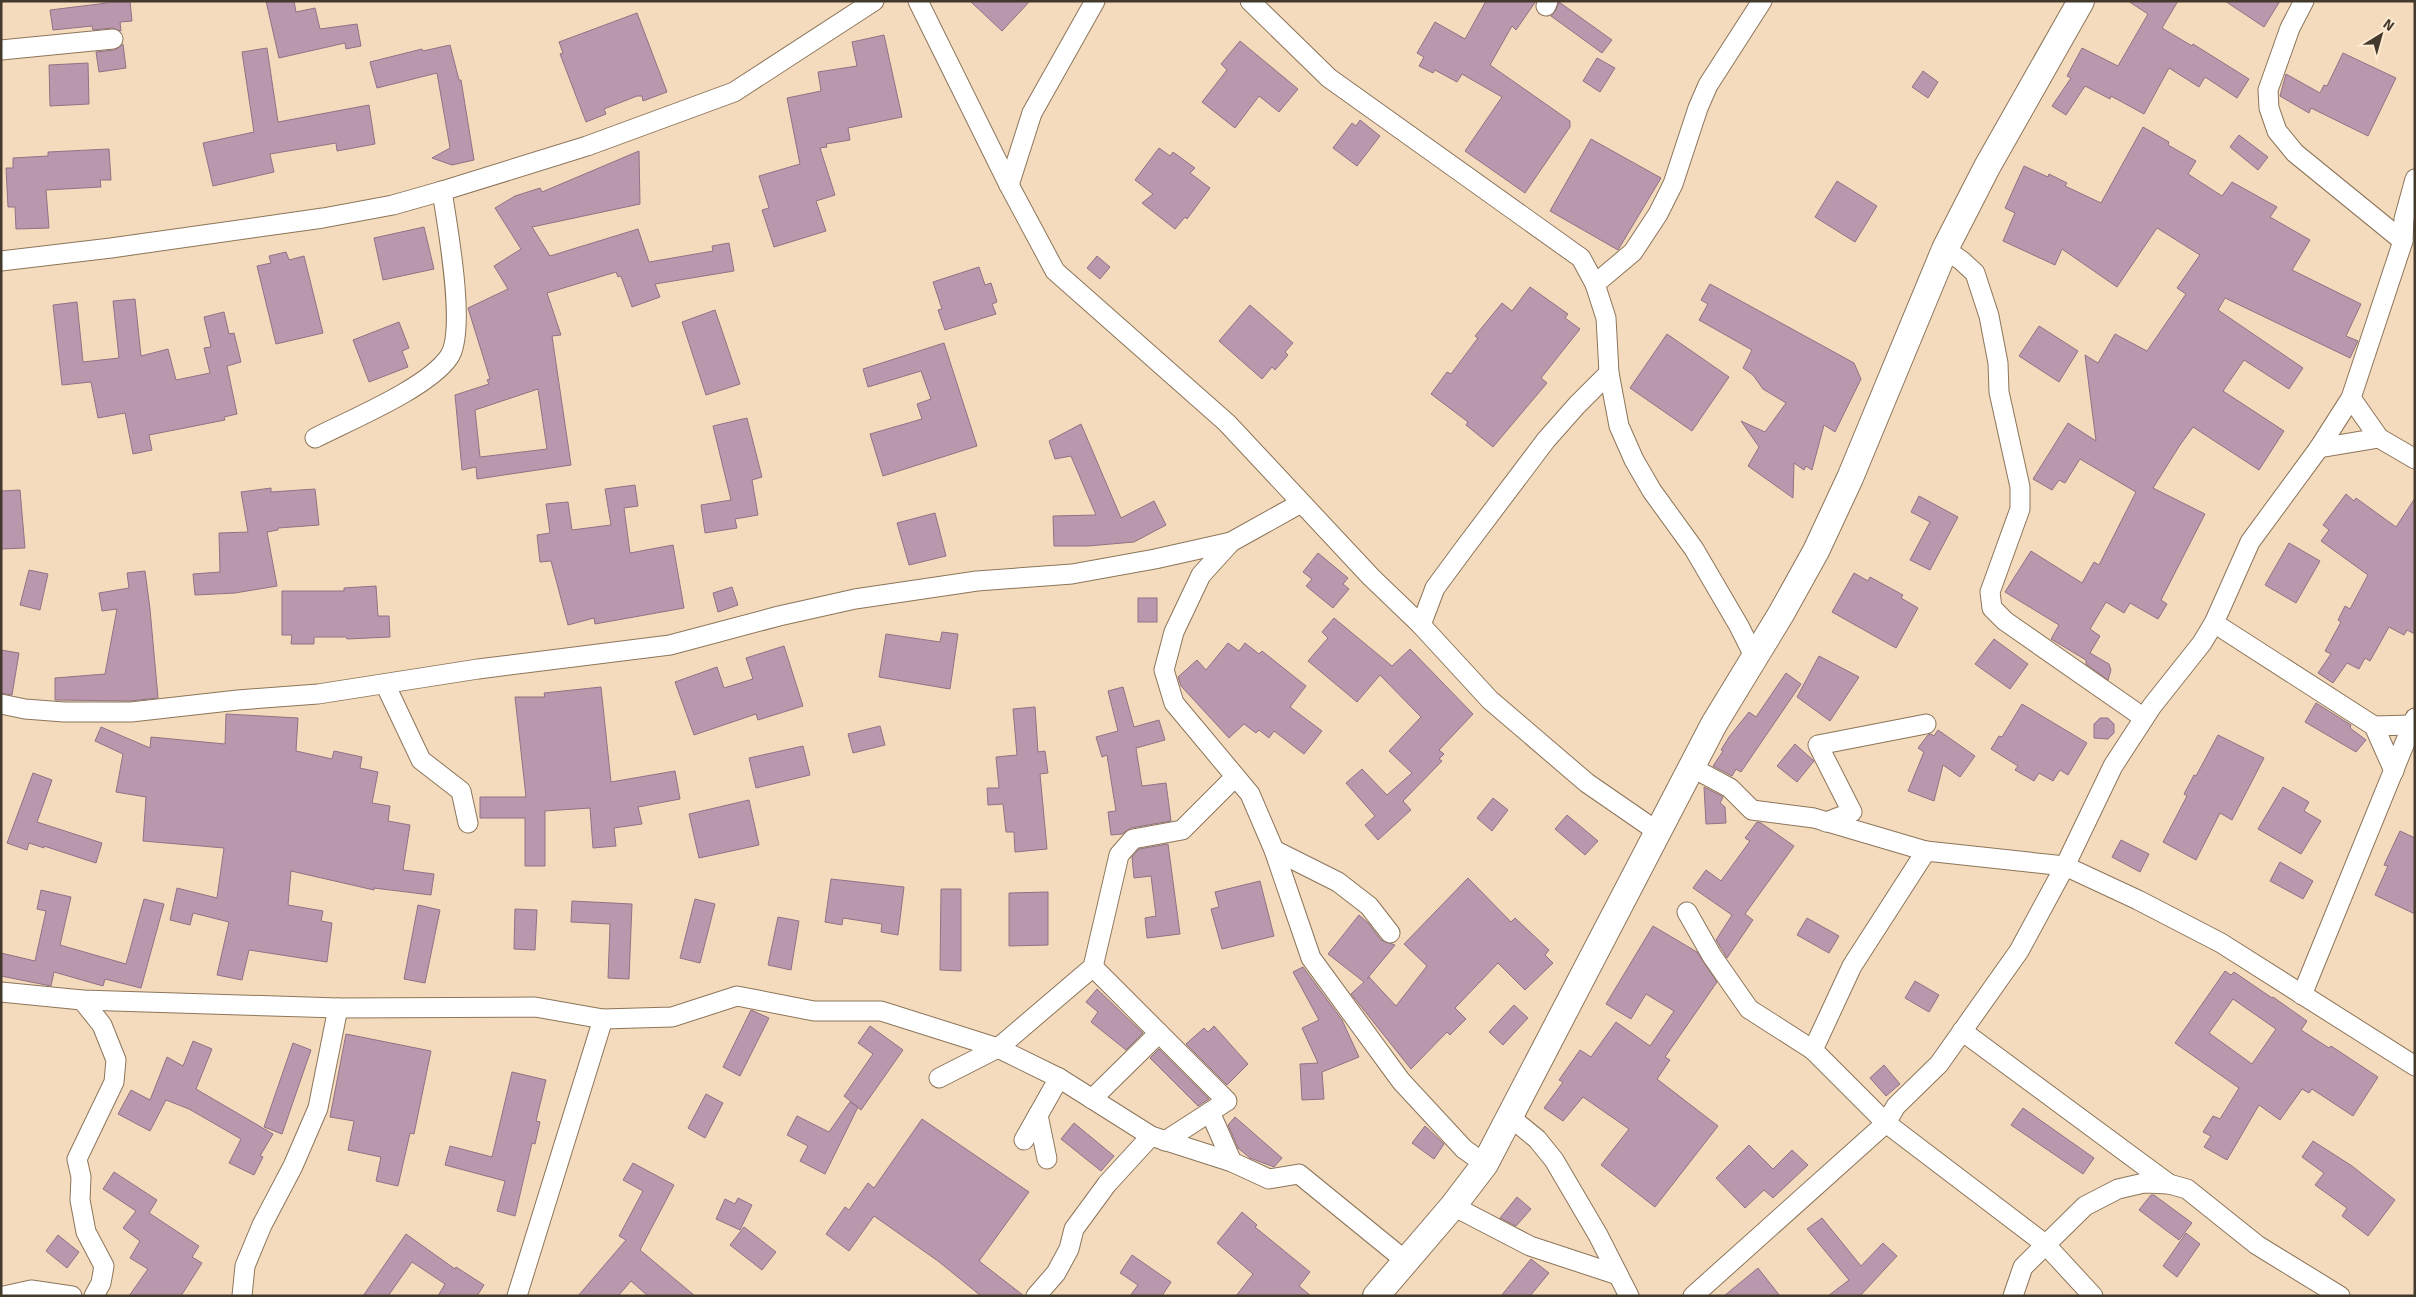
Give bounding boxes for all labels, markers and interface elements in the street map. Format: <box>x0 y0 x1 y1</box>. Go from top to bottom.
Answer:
north arrow <box>2356 10 2406 60</box>
text: N <box>2380 15 2398 35</box>

